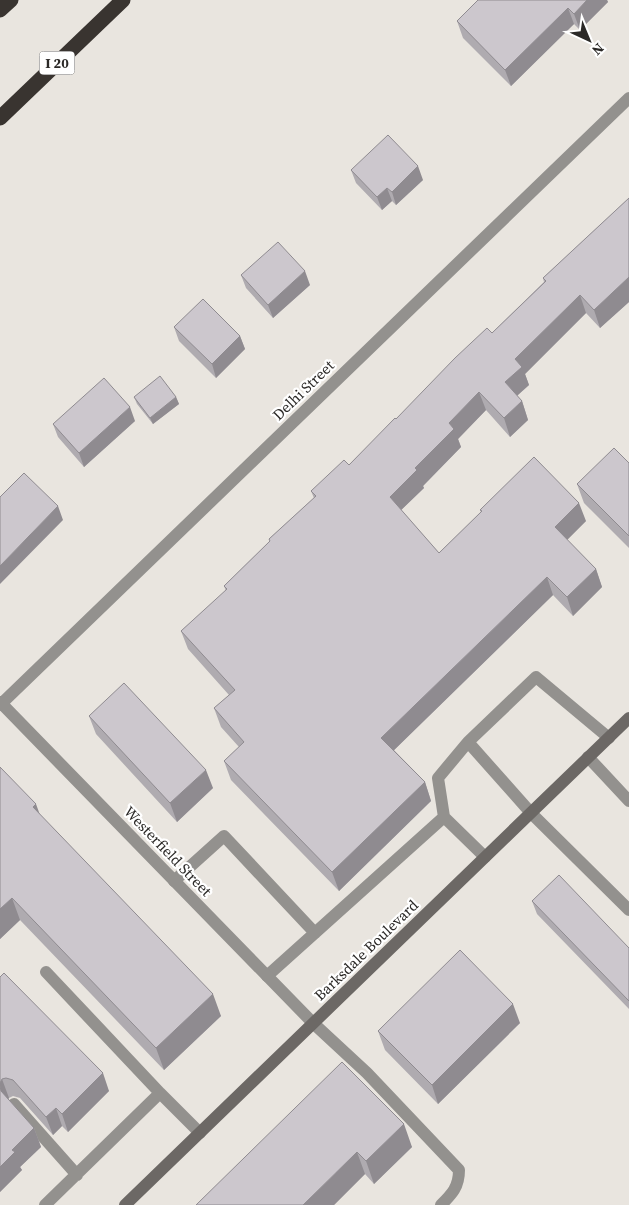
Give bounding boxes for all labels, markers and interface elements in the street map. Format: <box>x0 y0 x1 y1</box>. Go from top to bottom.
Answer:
north arrow <box>564 15 614 65</box>
text: N <box>587 39 609 60</box>
road number: I 20 <box>40 52 74 74</box>
street label: Delhi Street <box>268 355 339 425</box>
street label: Westerfield Street <box>119 801 217 901</box>
street label: Barksdale Boulevard <box>309 894 423 1005</box>

